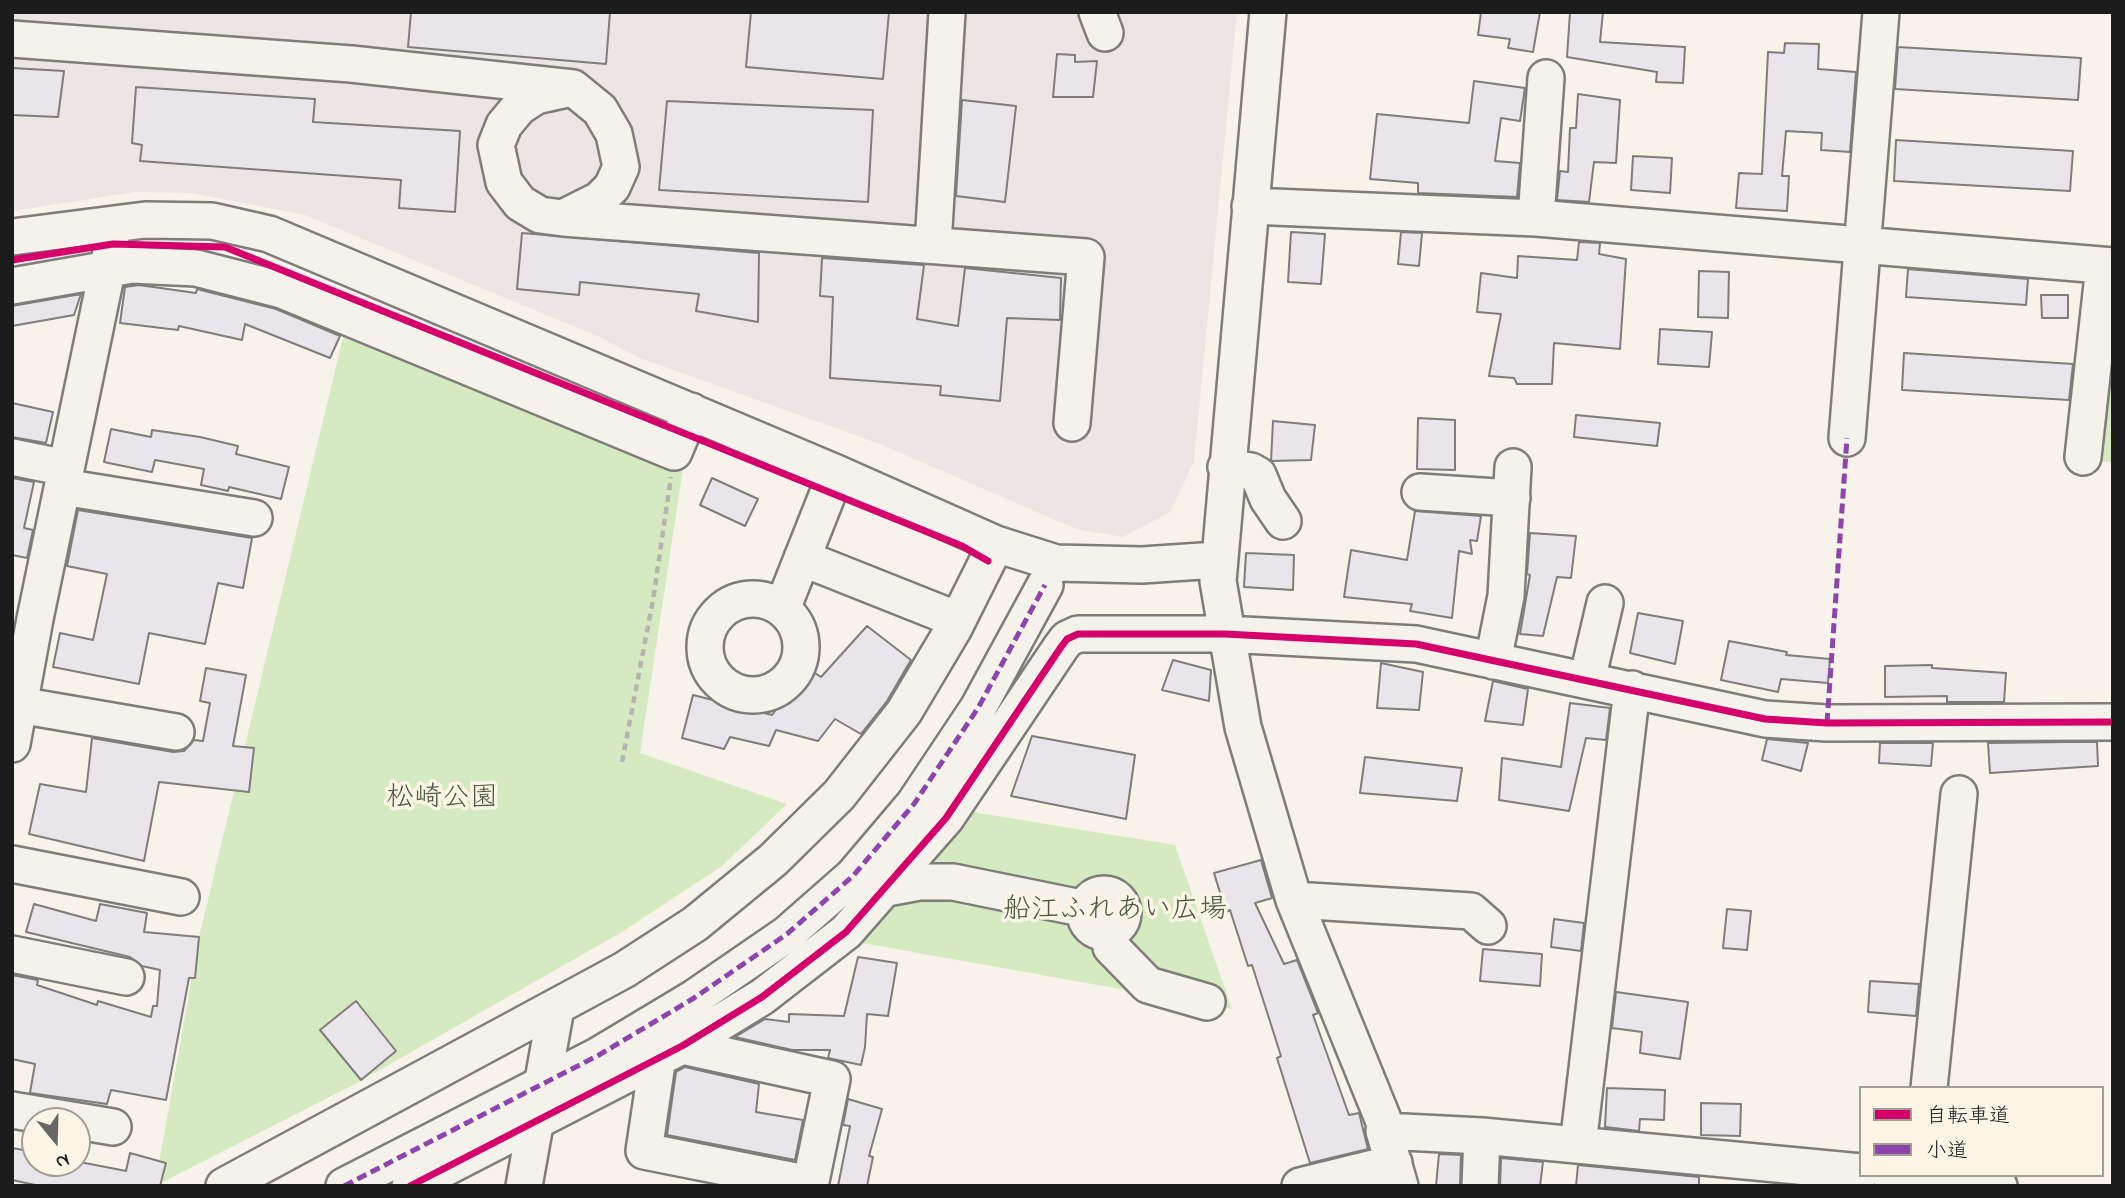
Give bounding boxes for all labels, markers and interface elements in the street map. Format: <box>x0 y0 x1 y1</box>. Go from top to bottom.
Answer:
park label: 松崎公園 <box>386 783 498 817</box>
park label: 船江ふれあい広場 <box>1003 895 1227 929</box>
legend <box>1859 1086 2104 1177</box>
text: 自転車道 <box>1926 1102 2010 1132</box>
north arrow <box>21 1107 91 1177</box>
text: 小道 <box>1926 1137 1968 1167</box>
text: N <box>52 1146 73 1175</box>

